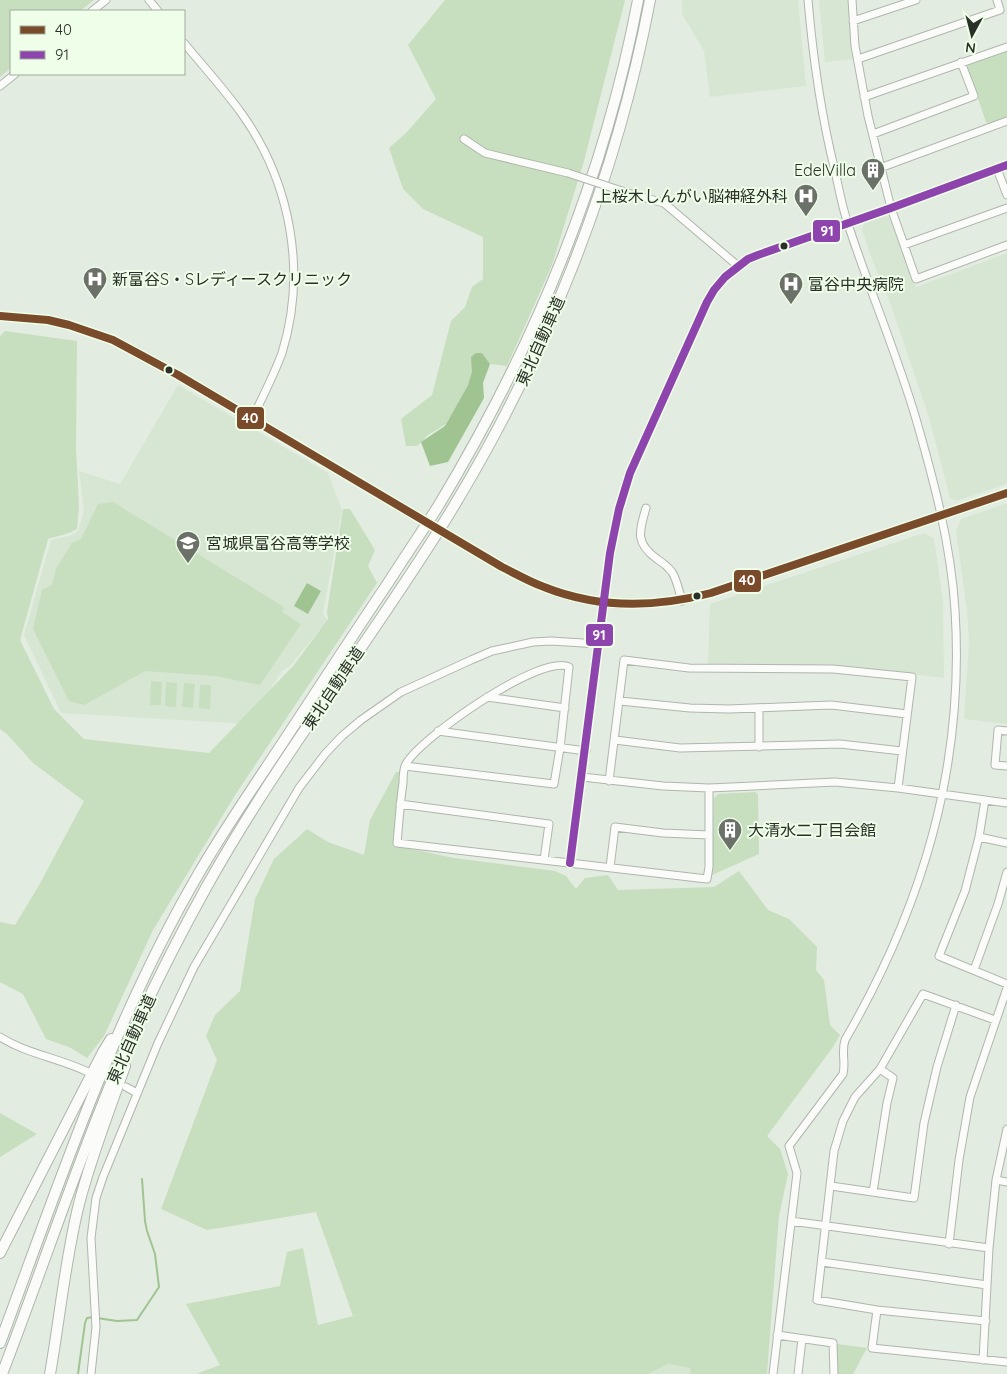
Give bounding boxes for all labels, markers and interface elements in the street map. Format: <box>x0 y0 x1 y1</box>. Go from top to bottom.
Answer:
legend <box>10 10 185 75</box>
north arrow <box>947 10 997 60</box>
text: 40 <box>55 20 72 39</box>
text: N <box>964 38 977 57</box>
text: 91 <box>55 45 69 64</box>
building icon: EdelVilla <box>860 157 886 191</box>
place label: EdelVilla <box>794 160 856 180</box>
hospital icon: 上桜木しんがい脳神経外科 <box>793 183 819 217</box>
place label: 上桜木しんがい脳神経外科 <box>596 186 788 206</box>
line badge: 91 <box>812 219 841 243</box>
text: 91 <box>820 222 834 240</box>
unlabelled marker <box>779 241 789 251</box>
hospital icon: 新富谷S・Sレディースクリニック <box>82 266 108 300</box>
place label: 新富谷S・Sレディースクリニック <box>112 269 352 289</box>
hospital icon: 富谷中央病院 <box>778 271 804 305</box>
place label: 富谷中央病院 <box>808 274 904 294</box>
street label: 東北自動車道 <box>511 293 569 389</box>
unlabelled marker <box>164 365 174 375</box>
line badge: 40 <box>236 406 265 430</box>
text: 40 <box>242 409 259 427</box>
school or university icon: 宮城県富谷高等学校 <box>175 530 201 564</box>
place label: 宮城県富谷高等学校 <box>206 533 350 553</box>
line badge: 40 <box>733 569 762 593</box>
text: 40 <box>739 571 756 589</box>
unlabelled marker <box>692 591 702 601</box>
line badge: 91 <box>585 623 614 647</box>
text: 91 <box>592 626 606 644</box>
street label: 東北自動車道 <box>298 643 368 733</box>
building icon: 大清水二丁目会館 <box>717 817 743 851</box>
place label: 大清水二丁目会館 <box>748 820 876 840</box>
street label: 東北自動車道 <box>102 991 160 1087</box>

